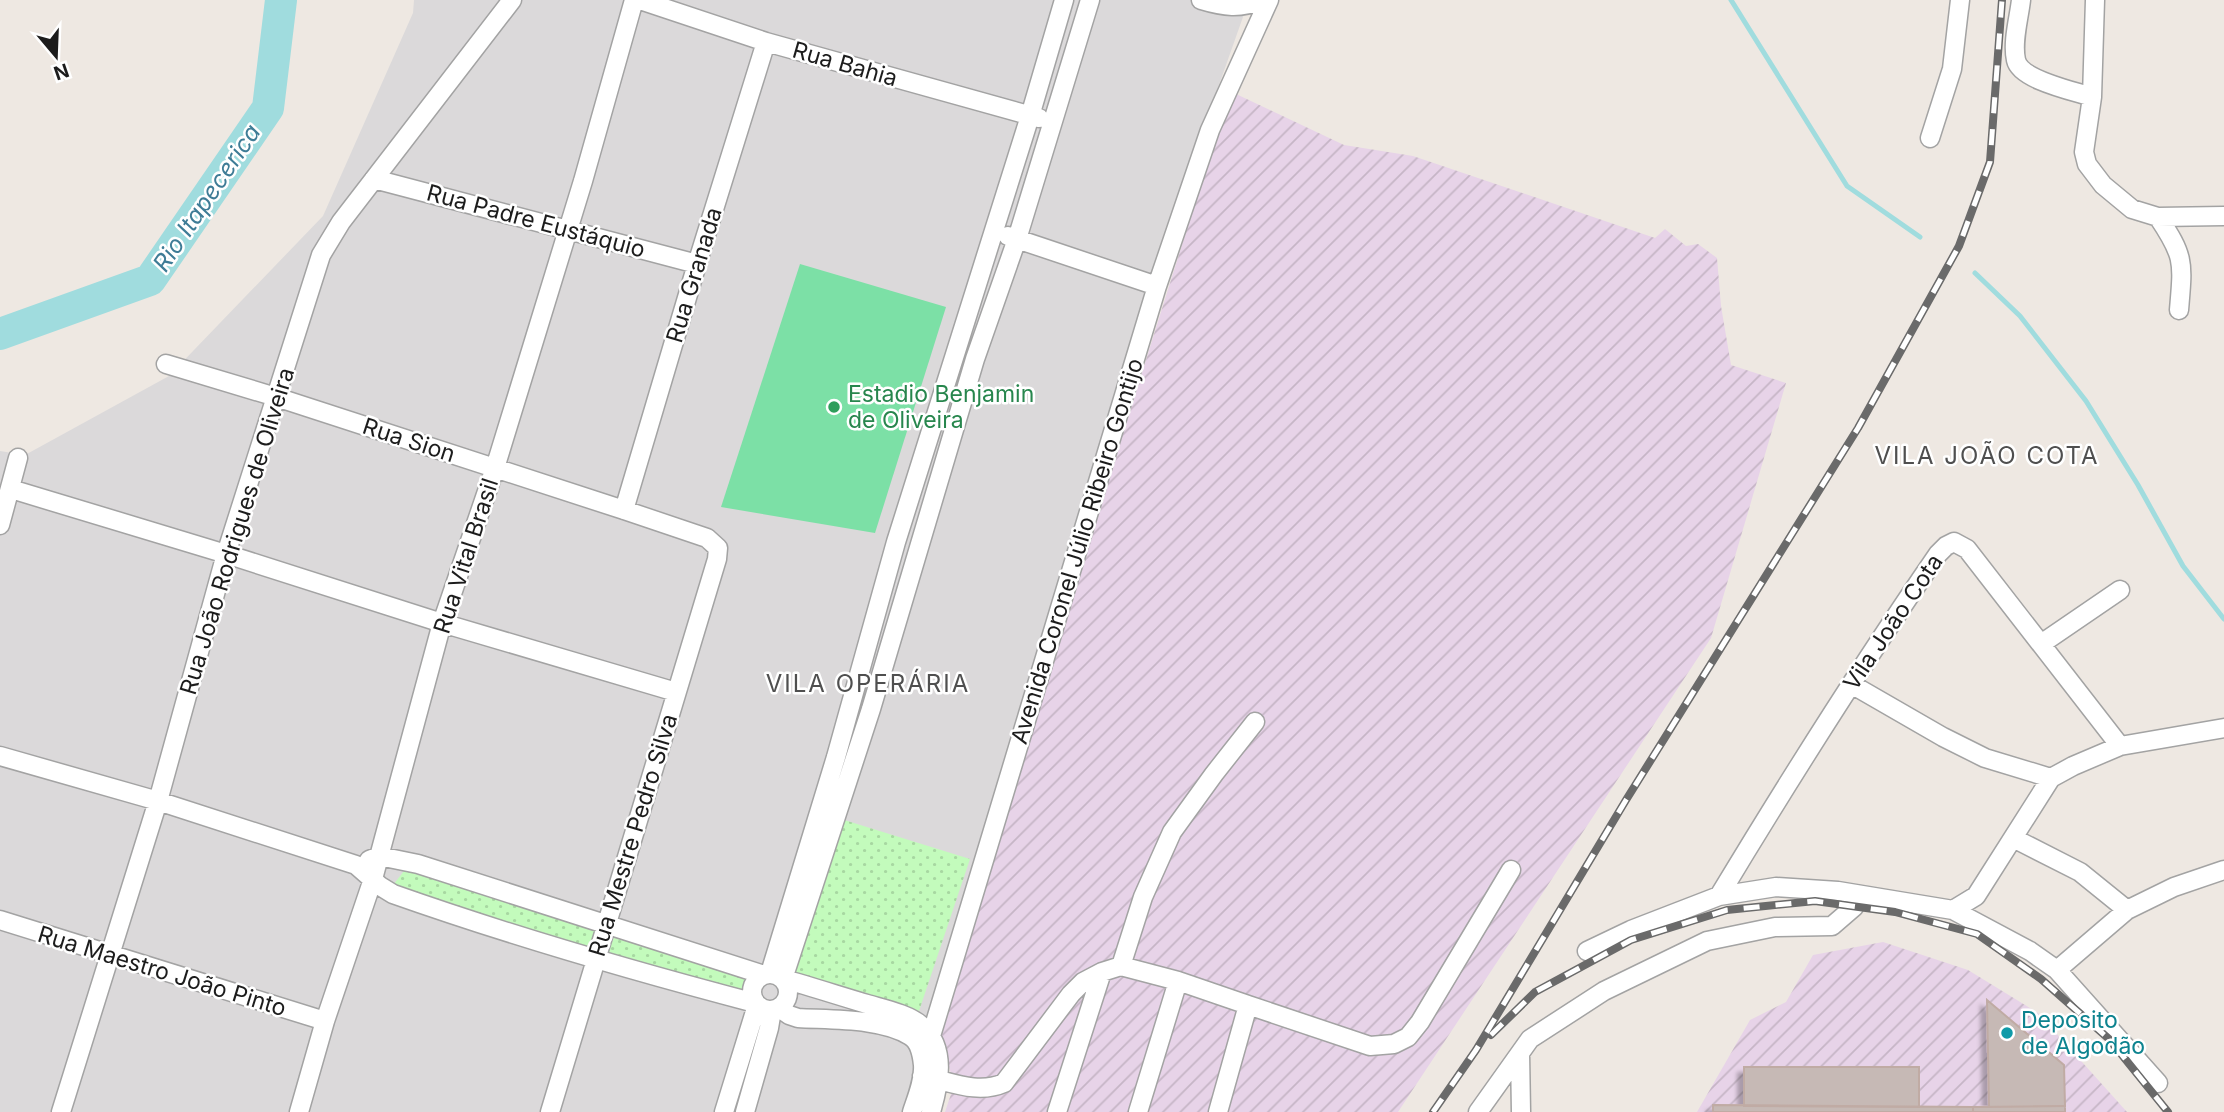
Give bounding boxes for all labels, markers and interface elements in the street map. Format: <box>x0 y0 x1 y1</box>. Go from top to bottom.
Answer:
north arrow <box>21 21 91 91</box>
street label: Rua Bahia <box>789 36 901 92</box>
text: N <box>51 58 72 85</box>
water label: Rio Itapecerica <box>147 119 267 277</box>
street label: Rua Padre Eustáquio <box>424 178 648 264</box>
street label: Rua Granada <box>660 204 728 346</box>
street label: Avenida Coronel Júlio Ribeiro Gontijo <box>1005 355 1149 747</box>
street label: Rua João Rodrigues de Oliveira <box>174 364 300 698</box>
place label: Estadio Benjamin de Oliveira <box>848 380 1034 434</box>
marker: Estadio Benjamin de Oliveira <box>826 399 842 415</box>
street label: Rua Sion <box>359 412 459 468</box>
district label: VILA JOÃO COTA <box>1874 441 2100 470</box>
street label: Rua Vital Brasil <box>428 475 504 637</box>
street label: Vila João Cota <box>1837 549 1949 695</box>
district label: VILA OPERÁRIA <box>766 668 970 698</box>
street label: Rua Mestre Pedro Silva <box>583 710 683 960</box>
street label: Rua Maestro João Pinto <box>34 920 290 1022</box>
place label: Deposito de Algodão <box>2021 1006 2145 1060</box>
marker: Deposito de Algodão <box>1999 1025 2015 1041</box>

